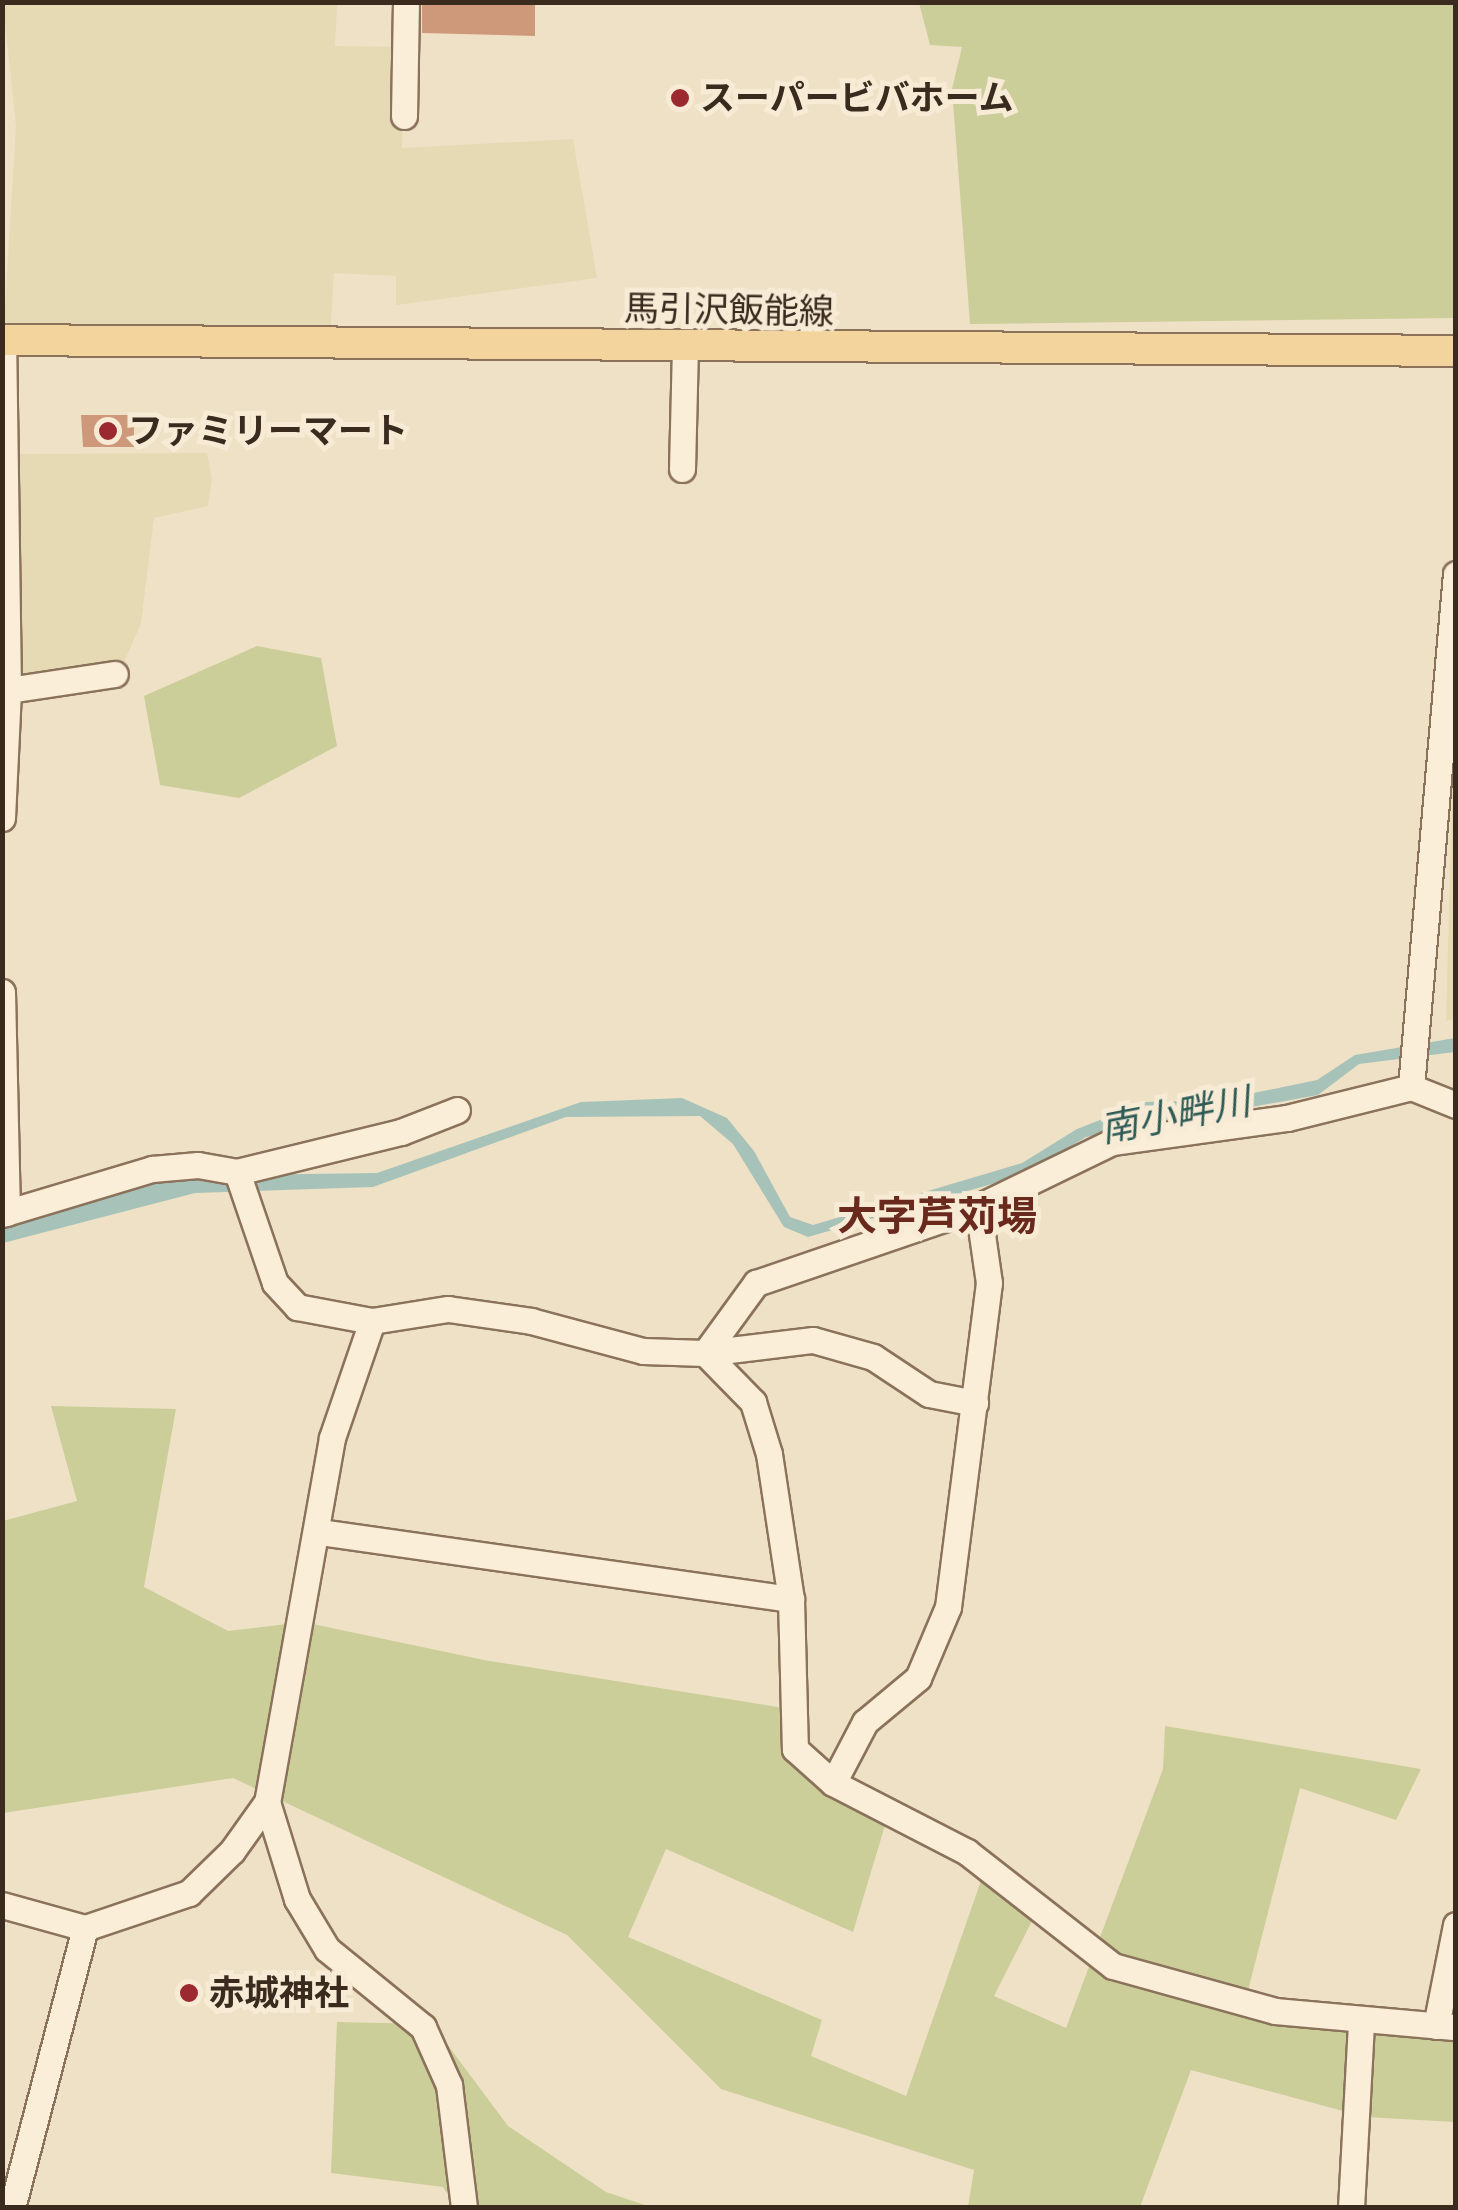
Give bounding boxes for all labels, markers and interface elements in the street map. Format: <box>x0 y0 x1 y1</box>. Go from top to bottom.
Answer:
place label: スーパービバホーム <box>700 77 1015 119</box>
marker: スーパービバホーム <box>669 87 691 109</box>
street label: 馬引沢飯能線 <box>624 287 834 333</box>
place label: ファミリーマート <box>128 410 408 452</box>
marker: ファミリーマート <box>97 420 119 442</box>
water label: 南小畔川 <box>1096 1078 1254 1152</box>
district label: 大字芦苅場 <box>837 1192 1037 1240</box>
place label: 赤城神社 <box>209 1972 349 2014</box>
marker: 赤城神社 <box>178 1982 200 2004</box>

